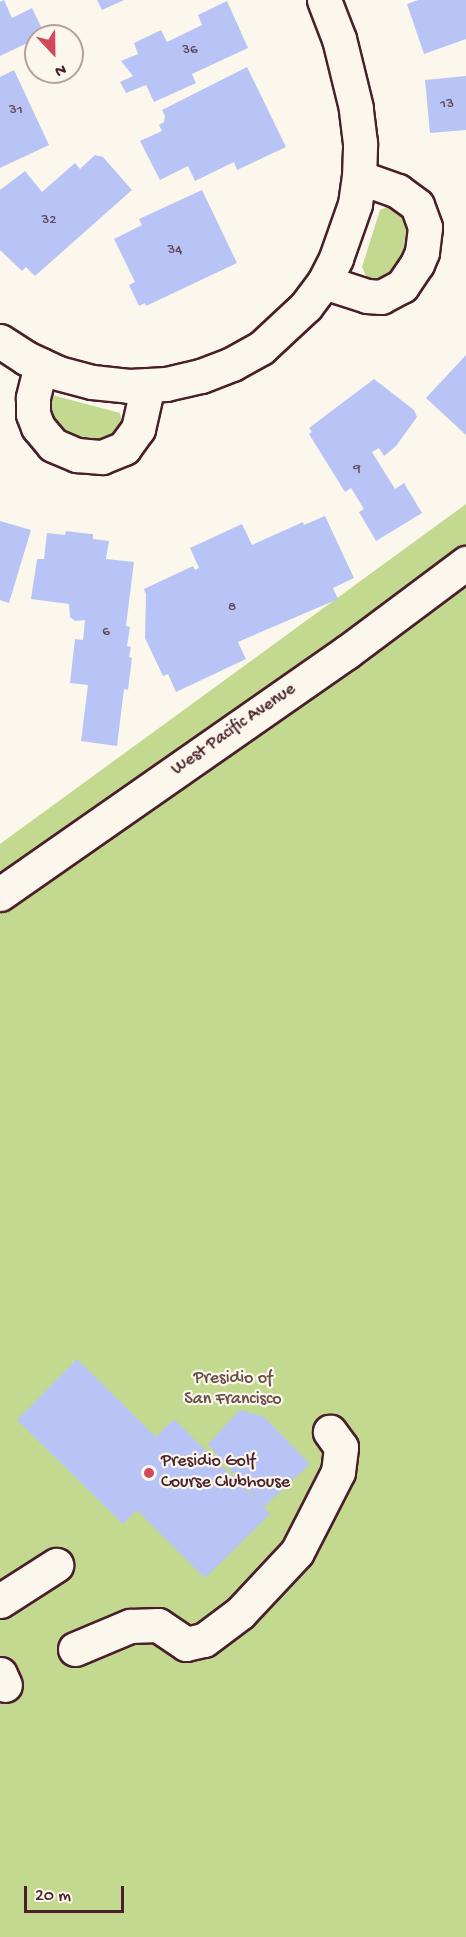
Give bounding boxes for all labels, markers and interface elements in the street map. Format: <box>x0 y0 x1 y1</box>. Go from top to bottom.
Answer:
north arrow <box>24 24 84 84</box>
house number: 36 <box>182 42 198 60</box>
text: N <box>52 59 69 80</box>
house number: 13 <box>440 96 454 114</box>
house number: 31 <box>9 102 23 120</box>
house number: 32 <box>41 212 57 230</box>
house number: 34 <box>168 242 182 260</box>
house number: 9 <box>353 461 361 479</box>
house number: 8 <box>228 599 236 617</box>
house number: 6 <box>102 624 110 642</box>
street label: West Pacific Avenue <box>168 679 300 781</box>
park label: Presidio of San Francisco <box>184 1369 282 1412</box>
place label: Presidio Golf Course Clubhouse <box>161 1452 290 1494</box>
marker: Presidio Golf Course Clubhouse <box>142 1466 156 1480</box>
scale bar <box>27 1874 128 1912</box>
text: 20 m <box>35 1886 71 1907</box>

